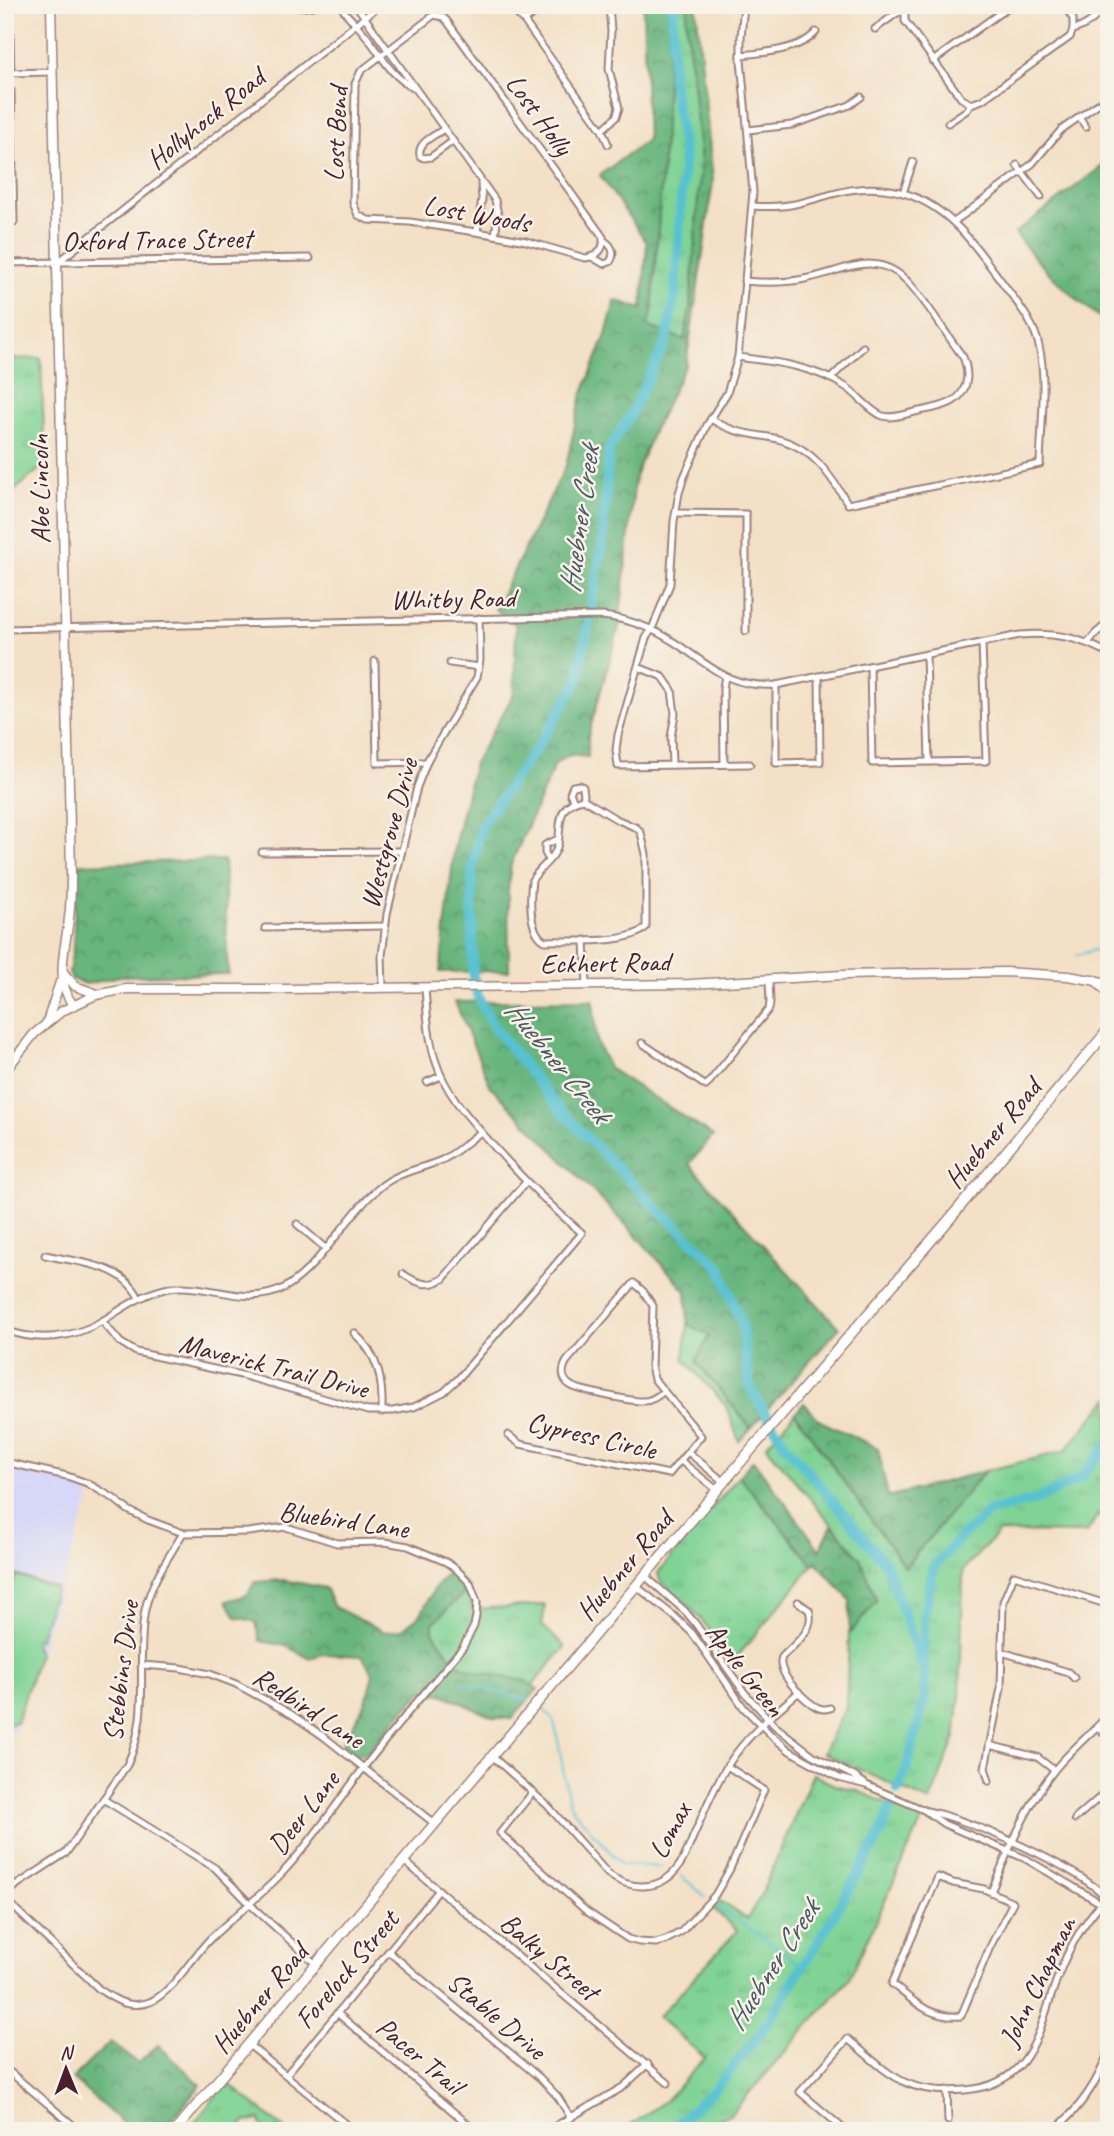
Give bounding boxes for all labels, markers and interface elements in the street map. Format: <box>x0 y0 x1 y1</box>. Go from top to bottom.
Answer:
street label: Hollyhock Road <box>139 58 275 177</box>
street label: Lost Holly <box>498 67 582 164</box>
street label: Lost Bend <box>316 82 356 182</box>
street label: Lost Woods <box>421 187 535 241</box>
street label: Oxford Trace Street <box>62 220 256 259</box>
street label: Abe Lincoln <box>21 434 58 544</box>
water label: Huebner Creek <box>550 438 609 595</box>
street label: Whitby Road <box>391 580 519 617</box>
street label: Westgrove Drive <box>352 753 426 912</box>
street label: Eckhert Road <box>540 944 674 981</box>
water label: Huebner Creek <box>497 992 622 1134</box>
street label: Huebner Road <box>936 1068 1051 1195</box>
street label: Maverick Trail Drive <box>176 1325 374 1406</box>
street label: Cypress Circle <box>524 1404 661 1468</box>
street label: Bluebird Lane <box>277 1493 413 1546</box>
street label: Huebner Road <box>568 1500 683 1627</box>
street label: Stebbins Drive <box>95 1597 147 1743</box>
street label: Apple Green <box>698 1615 794 1724</box>
street label: Redbird Lane <box>247 1659 372 1757</box>
street label: Deer Lane <box>260 1762 348 1861</box>
street label: Lomax <box>640 1794 700 1864</box>
water label: Huebner Creek <box>716 1889 831 2037</box>
street label: Forelock Street <box>287 1901 408 2036</box>
street label: Balky Street <box>493 1905 609 2010</box>
street label: John Chapman <box>990 1909 1084 2054</box>
street label: Huebner Road <box>203 1933 318 2060</box>
street label: Stable Drive <box>440 1964 555 2068</box>
street label: Pacer Trail <box>369 2009 474 2105</box>
north arrow <box>32 2035 102 2104</box>
text: N <box>60 2041 75 2065</box>

